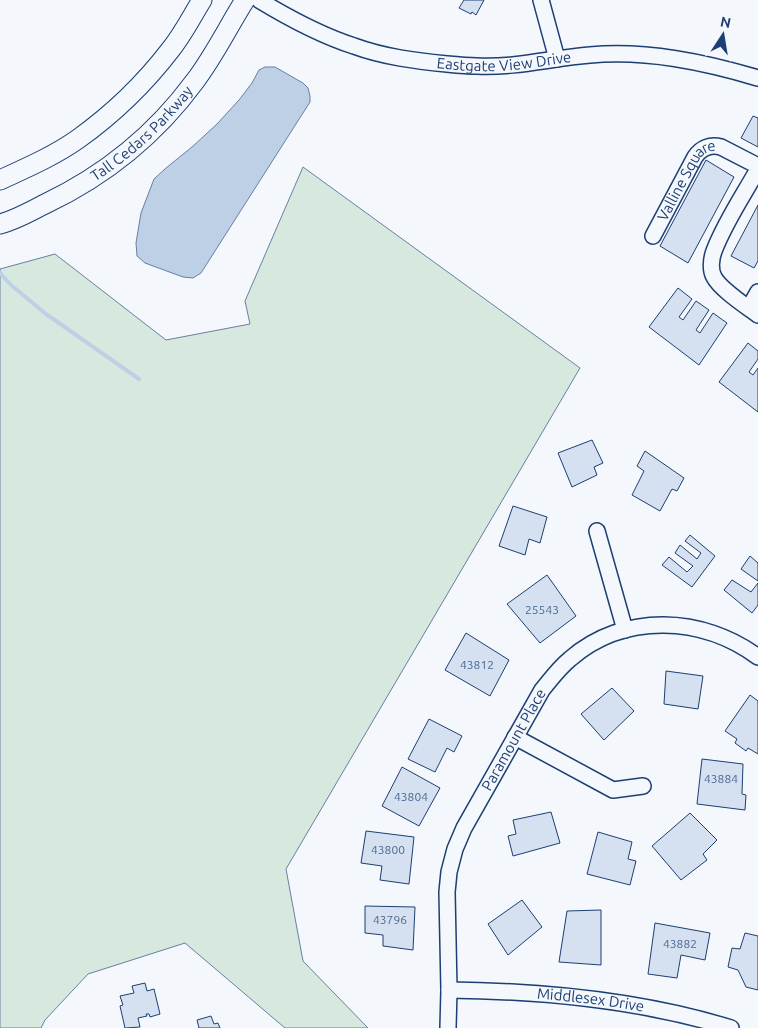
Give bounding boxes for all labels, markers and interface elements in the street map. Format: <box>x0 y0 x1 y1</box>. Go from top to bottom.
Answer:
north arrow <box>698 10 748 60</box>
text: N <box>719 13 732 31</box>
street label: Eastgate View Drive <box>436 48 572 74</box>
street label: Tall Cedars Parkway <box>87 83 196 184</box>
street label: Valline Square <box>654 137 716 224</box>
house number: 25543 <box>525 603 559 616</box>
house number: 43812 <box>460 658 494 671</box>
street label: Paramount Place <box>478 686 549 793</box>
house number: 43884 <box>704 772 738 785</box>
house number: 43804 <box>394 790 428 803</box>
house number: 43800 <box>371 843 405 856</box>
house number: 43796 <box>373 913 407 926</box>
house number: 43882 <box>663 937 697 950</box>
street label: Middlesex Drive <box>536 985 646 1015</box>

